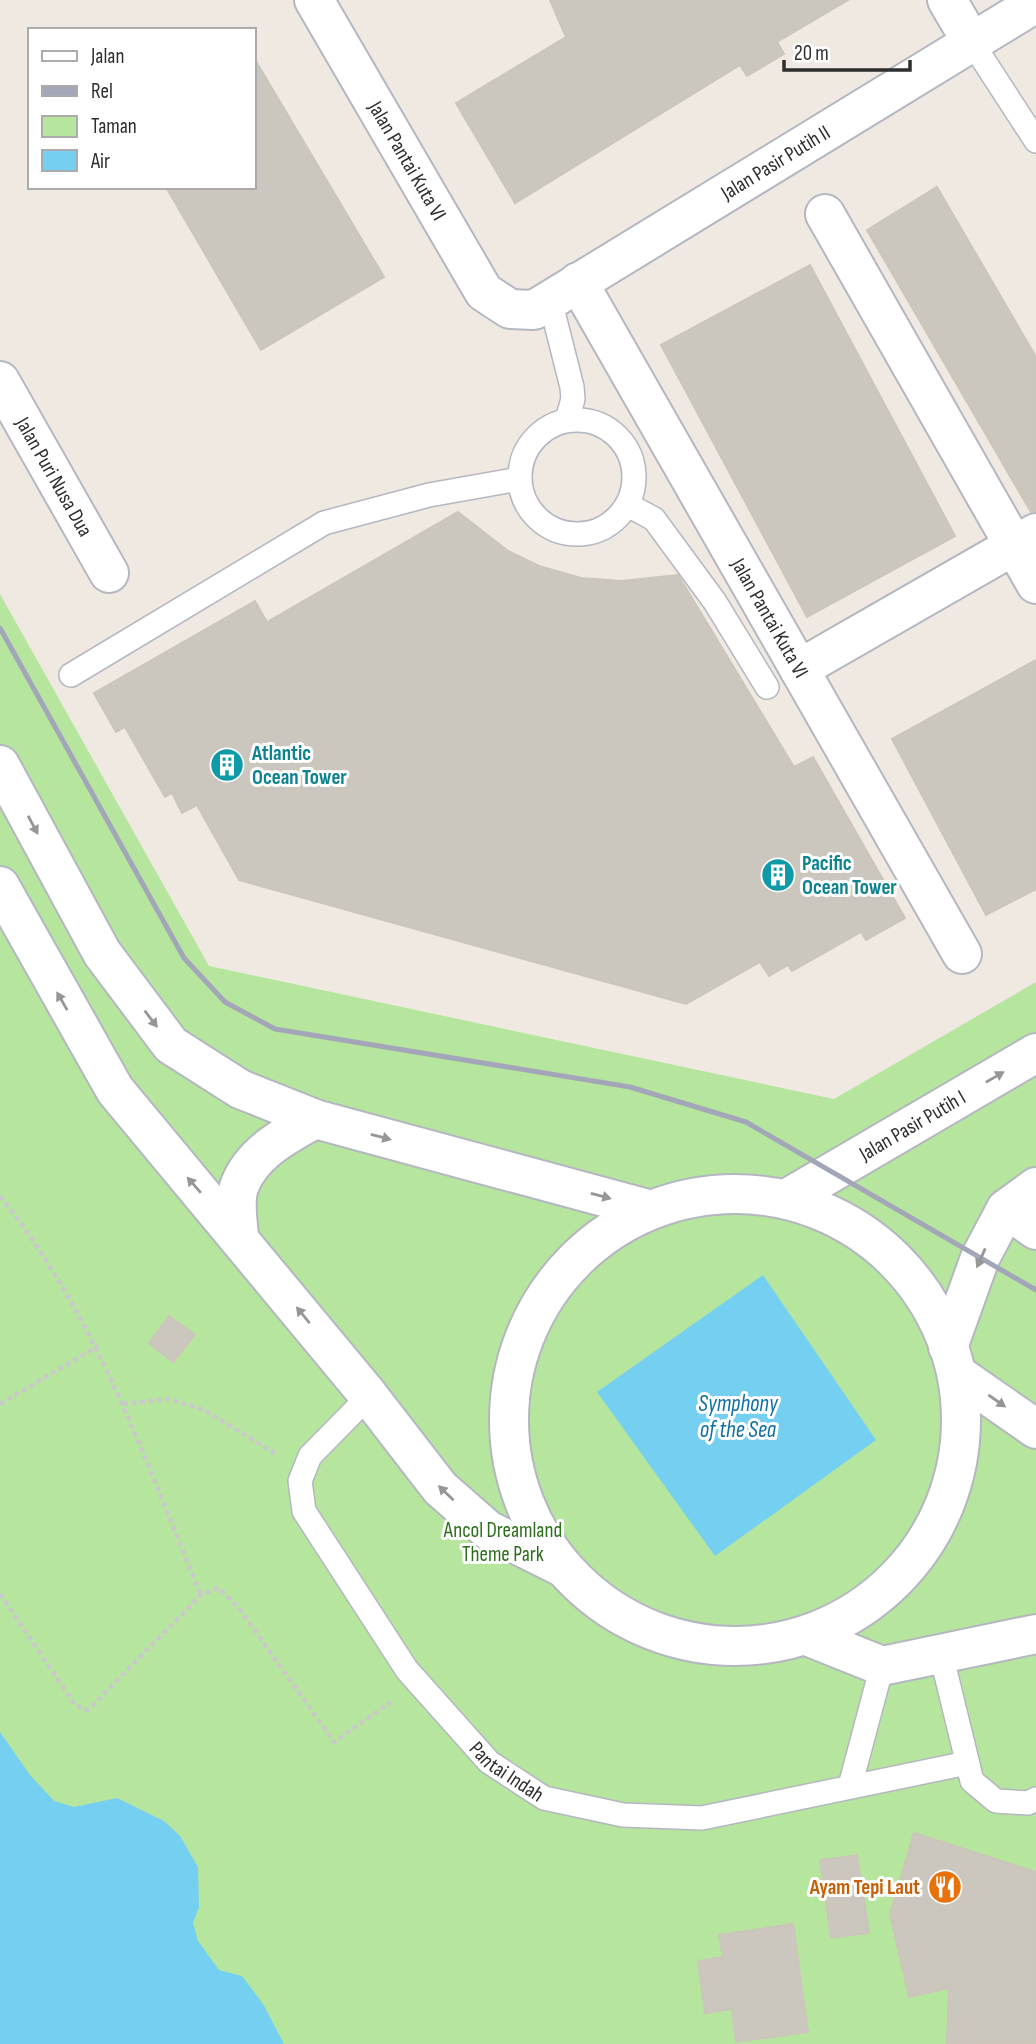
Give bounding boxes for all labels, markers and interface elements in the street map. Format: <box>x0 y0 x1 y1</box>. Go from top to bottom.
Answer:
legend <box>28 28 256 189</box>
scale bar <box>784 28 910 72</box>
text: 20 m <box>794 41 829 66</box>
text: Jalan <box>90 44 124 69</box>
text: Rel <box>91 79 113 104</box>
street label: Jalan Pantai Kuta VI <box>362 96 452 225</box>
text: Taman <box>91 114 137 139</box>
street label: Jalan Pasir Putih II <box>716 120 835 206</box>
text: Air <box>90 149 110 174</box>
street label: Jalan Puri Nusa Dua <box>10 412 98 541</box>
street label: Jalan Pantai Kuta VI <box>725 553 814 683</box>
place label: Atlantic Ocean Tower <box>251 741 347 790</box>
building icon: Atlantic Ocean Tower <box>208 746 246 784</box>
one-way arrow <box>27 815 38 835</box>
place label: Pacific Ocean Tower <box>802 851 897 900</box>
building icon: Pacific Ocean Tower <box>759 856 797 894</box>
one-way arrow <box>56 991 68 1010</box>
one-way arrow <box>144 1010 158 1028</box>
one-way arrow <box>985 1071 1004 1084</box>
street label: Jalan Pasir Putih I <box>854 1085 970 1167</box>
one-way arrow <box>371 1132 392 1142</box>
one-way arrow <box>186 1176 202 1194</box>
one-way arrow <box>591 1192 612 1202</box>
one-way arrow <box>975 1248 987 1268</box>
one-way arrow <box>296 1307 311 1324</box>
water label: Symphony of the Sea <box>698 1390 779 1444</box>
one-way arrow <box>988 1394 1006 1408</box>
one-way arrow <box>438 1485 455 1501</box>
park label: Ancol Dreamland Theme Park <box>443 1518 562 1567</box>
street label: Pantai Indah <box>464 1737 549 1808</box>
restaurant icon: Ayam Tepi Laut <box>926 1868 964 1906</box>
place label: Ayam Tepi Laut <box>809 1875 920 1900</box>

